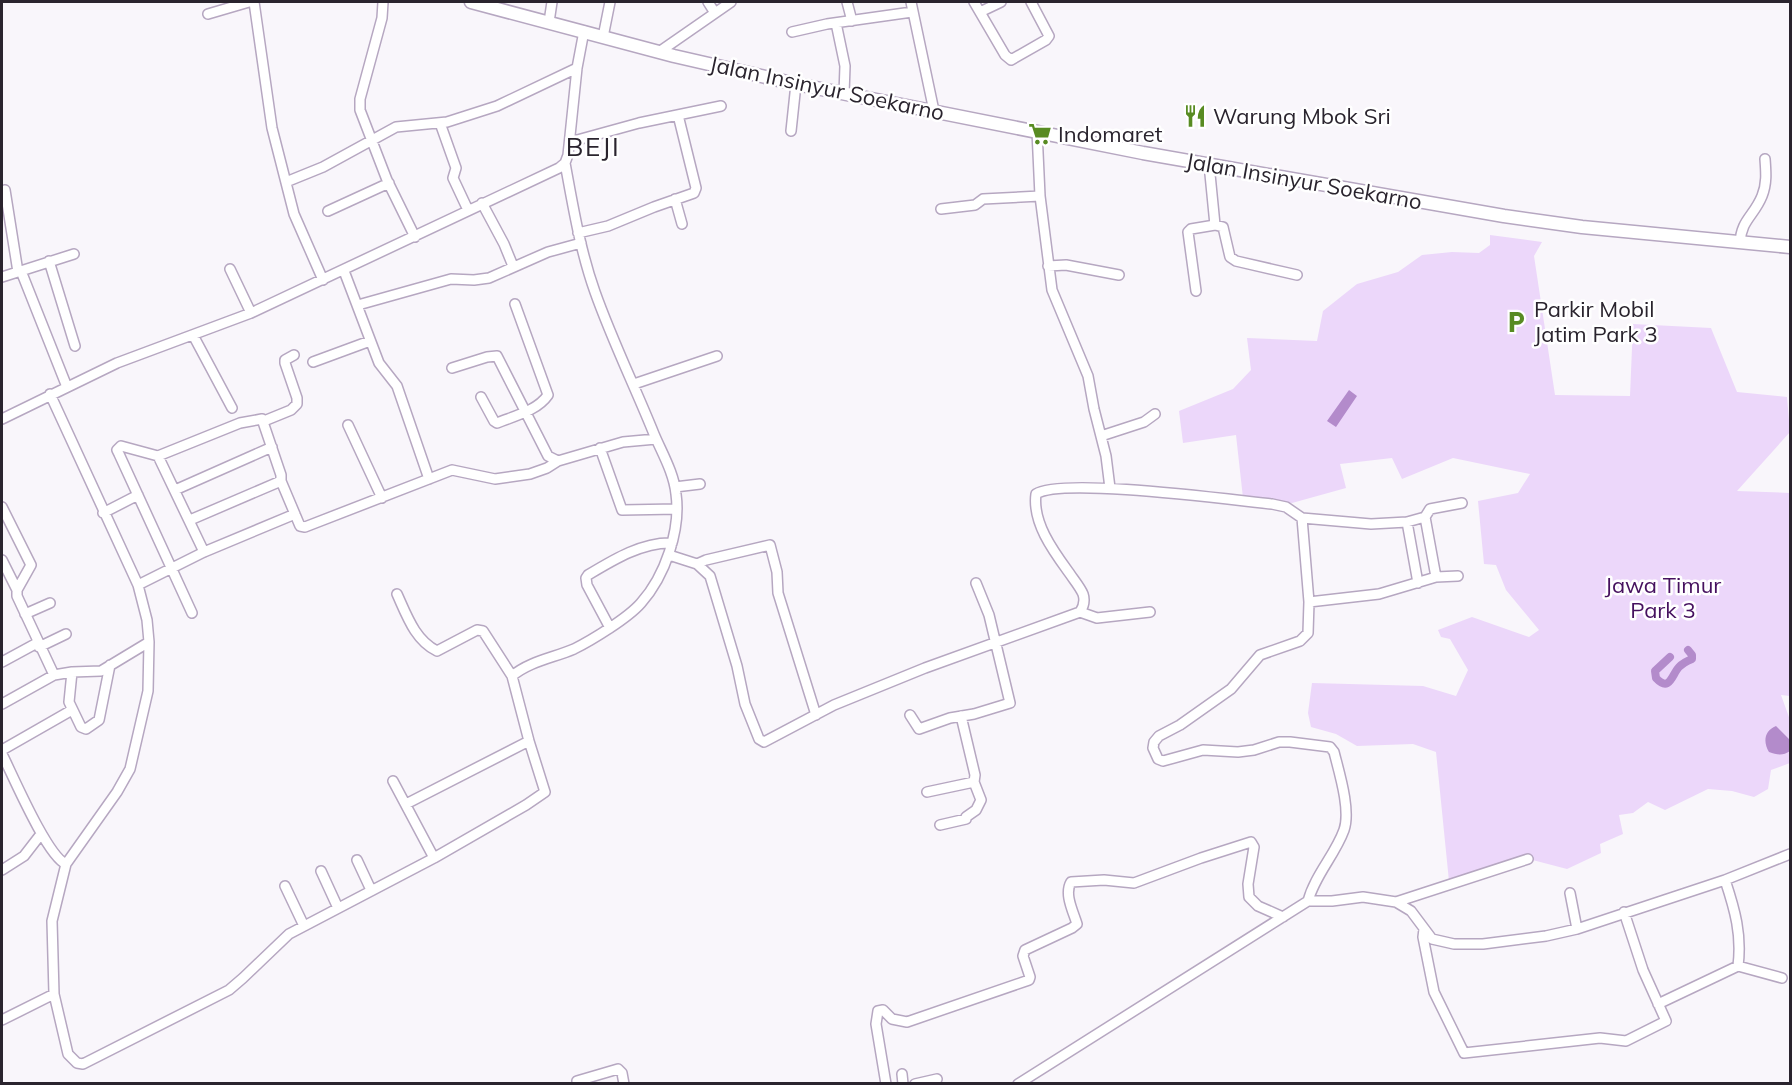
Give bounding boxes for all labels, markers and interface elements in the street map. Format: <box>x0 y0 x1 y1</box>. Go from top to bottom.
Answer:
street label: Jalan Insinyur Soekarno <box>707 49 947 127</box>
place label: Warung Mbok Sri <box>1213 102 1391 130</box>
restaurant icon: Warung Mbok Sri <box>1182 103 1208 129</box>
place label: Indomaret <box>1058 120 1163 148</box>
supermarket icon: Indomaret <box>1027 121 1053 147</box>
district label: BEJI <box>566 130 620 163</box>
street label: Jalan Insinyur Soekarno <box>1184 146 1424 216</box>
place label: Parkir Mobil Jatim Park 3 <box>1534 295 1658 348</box>
parking icon: Parkir Mobil Jatim Park 3 <box>1503 309 1529 335</box>
park label: Jawa Timur Park 3 <box>1605 571 1721 624</box>

